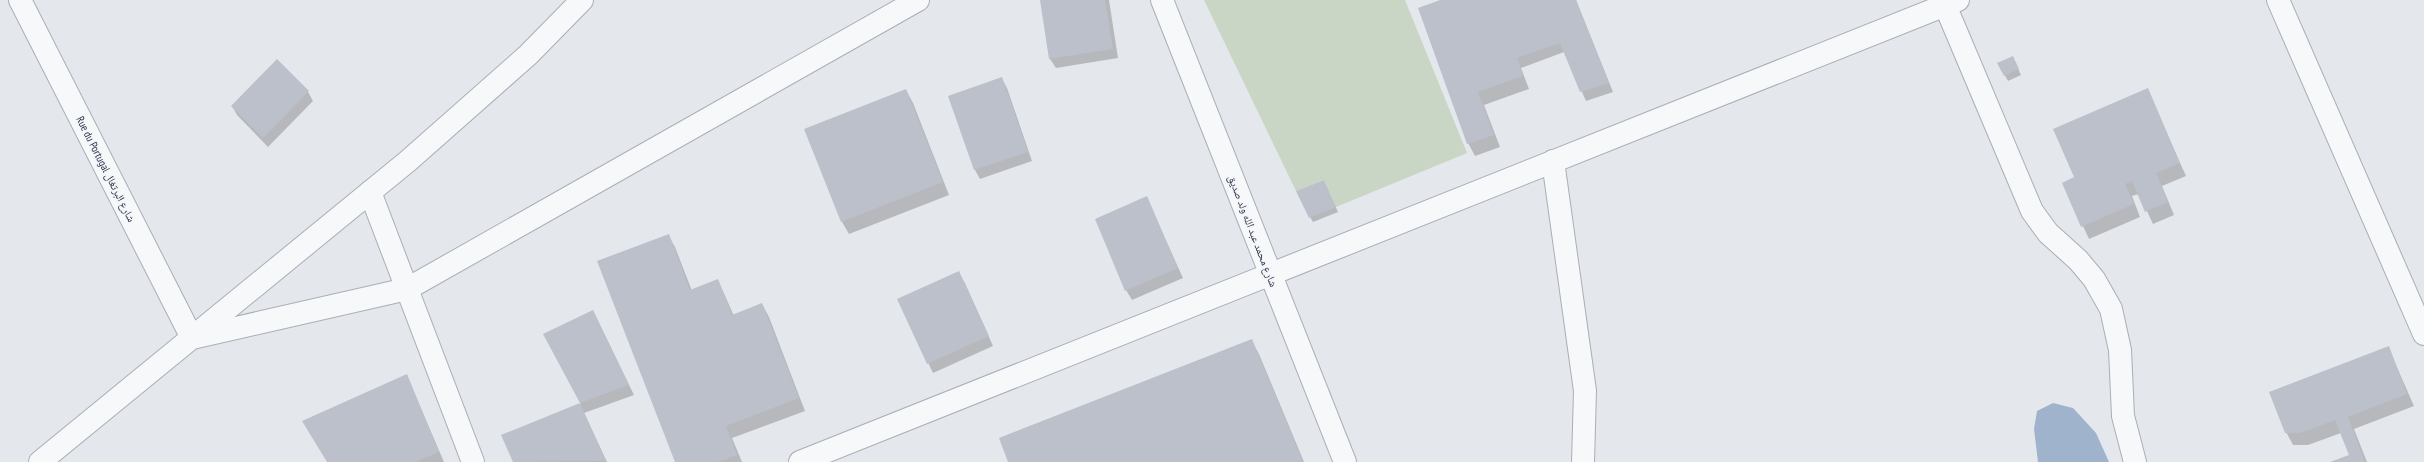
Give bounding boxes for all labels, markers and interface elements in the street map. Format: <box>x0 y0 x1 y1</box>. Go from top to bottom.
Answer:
street label: Rue du Portugal شارع البرتغال <box>73 114 139 224</box>
street label: شارع محمد عبد الله ولد صديق <box>1225 173 1281 289</box>

